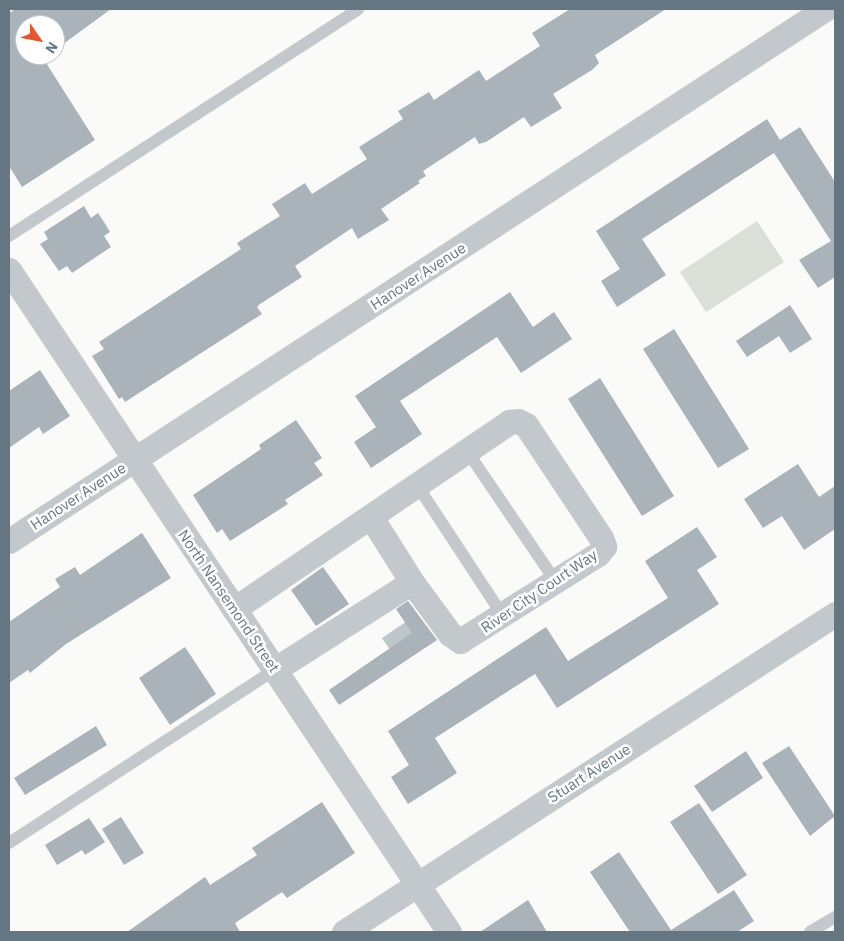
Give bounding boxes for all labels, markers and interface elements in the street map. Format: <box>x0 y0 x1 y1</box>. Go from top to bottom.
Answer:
north arrow <box>15 15 65 65</box>
text: N <box>41 38 62 57</box>
street label: Hanover Avenue <box>367 238 469 314</box>
street label: Hanover Avenue <box>27 458 129 534</box>
street label: North Nansemond Street <box>175 526 283 676</box>
street label: River City Court Way <box>477 545 601 637</box>
street label: Stuart Avenue <box>544 740 634 806</box>

